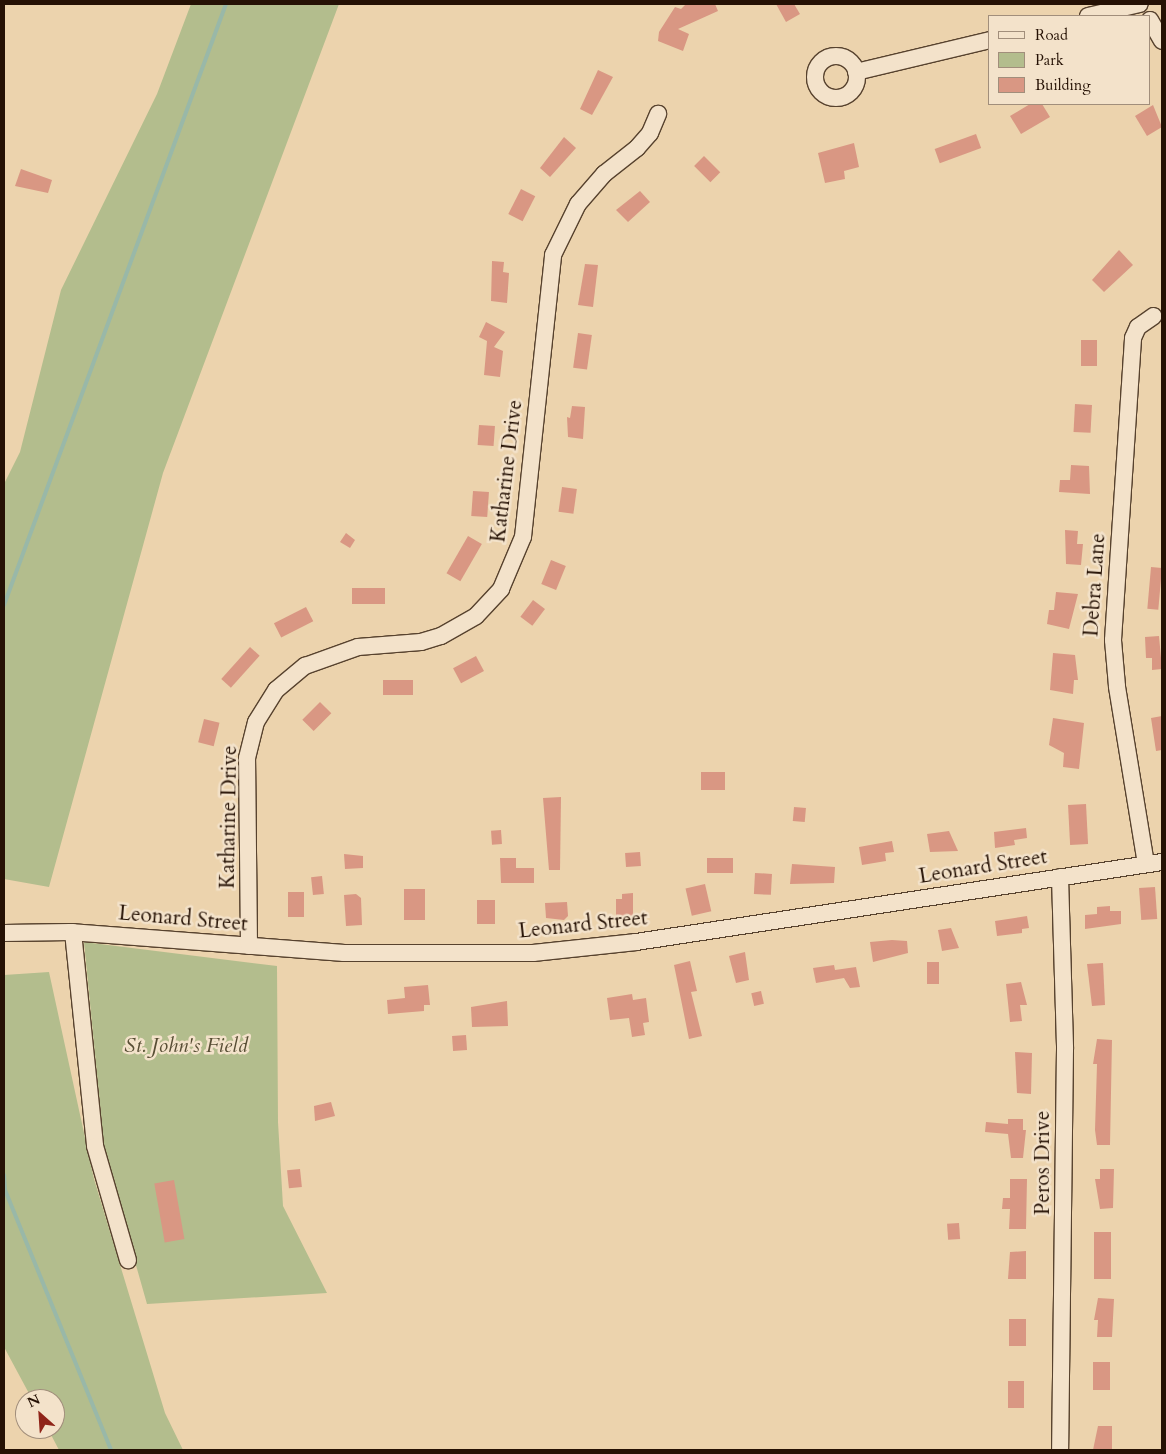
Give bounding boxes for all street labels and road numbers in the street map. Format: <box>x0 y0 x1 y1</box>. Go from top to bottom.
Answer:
street label: Katharine Drive <box>486 398 528 544</box>
street label: Debra Lane <box>1079 533 1111 637</box>
street label: Katharine Drive <box>215 745 243 889</box>
street label: Leonard Street <box>917 844 1049 890</box>
street label: Leonard Street <box>117 901 249 937</box>
street label: Leonard Street <box>517 906 649 944</box>
street label: Peros Drive <box>1030 1111 1056 1215</box>

